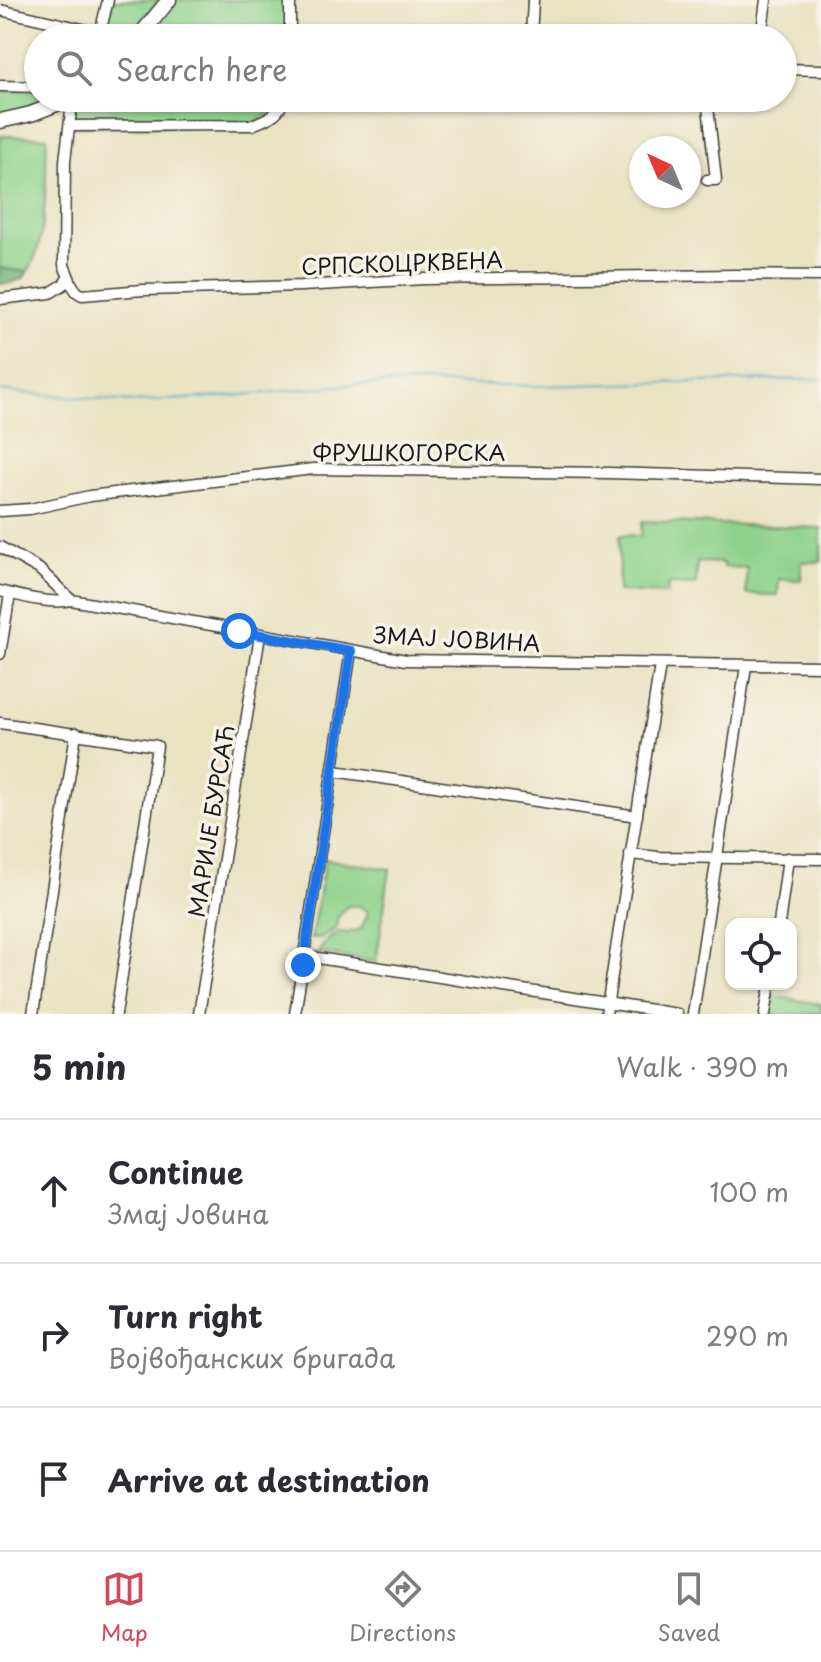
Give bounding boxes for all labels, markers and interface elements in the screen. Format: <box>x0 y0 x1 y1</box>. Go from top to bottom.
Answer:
search box <box>24 24 797 112</box>
icon: search <box>52 46 96 90</box>
text: Search here <box>116 46 288 91</box>
north arrow <box>629 136 701 208</box>
street label: СРПСКОЦРКВЕНА <box>301 242 504 282</box>
street label: ФРУШКОГОРСКА <box>313 435 505 468</box>
route start <box>221 613 257 649</box>
street label: ЗМАЈ ЈОВИНА <box>373 617 541 659</box>
street label: МАРИЈЕ БУРСАЋ <box>179 722 241 920</box>
map controls <box>725 918 797 990</box>
button: locate <box>725 918 797 990</box>
route end <box>285 947 321 983</box>
text: 5 min <box>32 1040 126 1092</box>
text: Walk · 390 m <box>616 1047 789 1086</box>
text: Continue <box>108 1149 243 1194</box>
icon: ahead <box>32 1169 76 1213</box>
text: 100 m <box>709 1172 789 1211</box>
text: Змај Јовина <box>108 1194 269 1233</box>
text: Turn right <box>108 1293 263 1338</box>
icon: right <box>32 1313 76 1357</box>
text: 290 m <box>706 1316 789 1355</box>
text: Војвођанских бригада <box>108 1338 395 1377</box>
icon: arrive <box>32 1457 76 1501</box>
text: Arrive at destination <box>108 1457 430 1502</box>
tab: Map <box>101 1567 148 1648</box>
tab: Directions <box>349 1567 456 1648</box>
tab: Saved <box>658 1567 720 1648</box>

